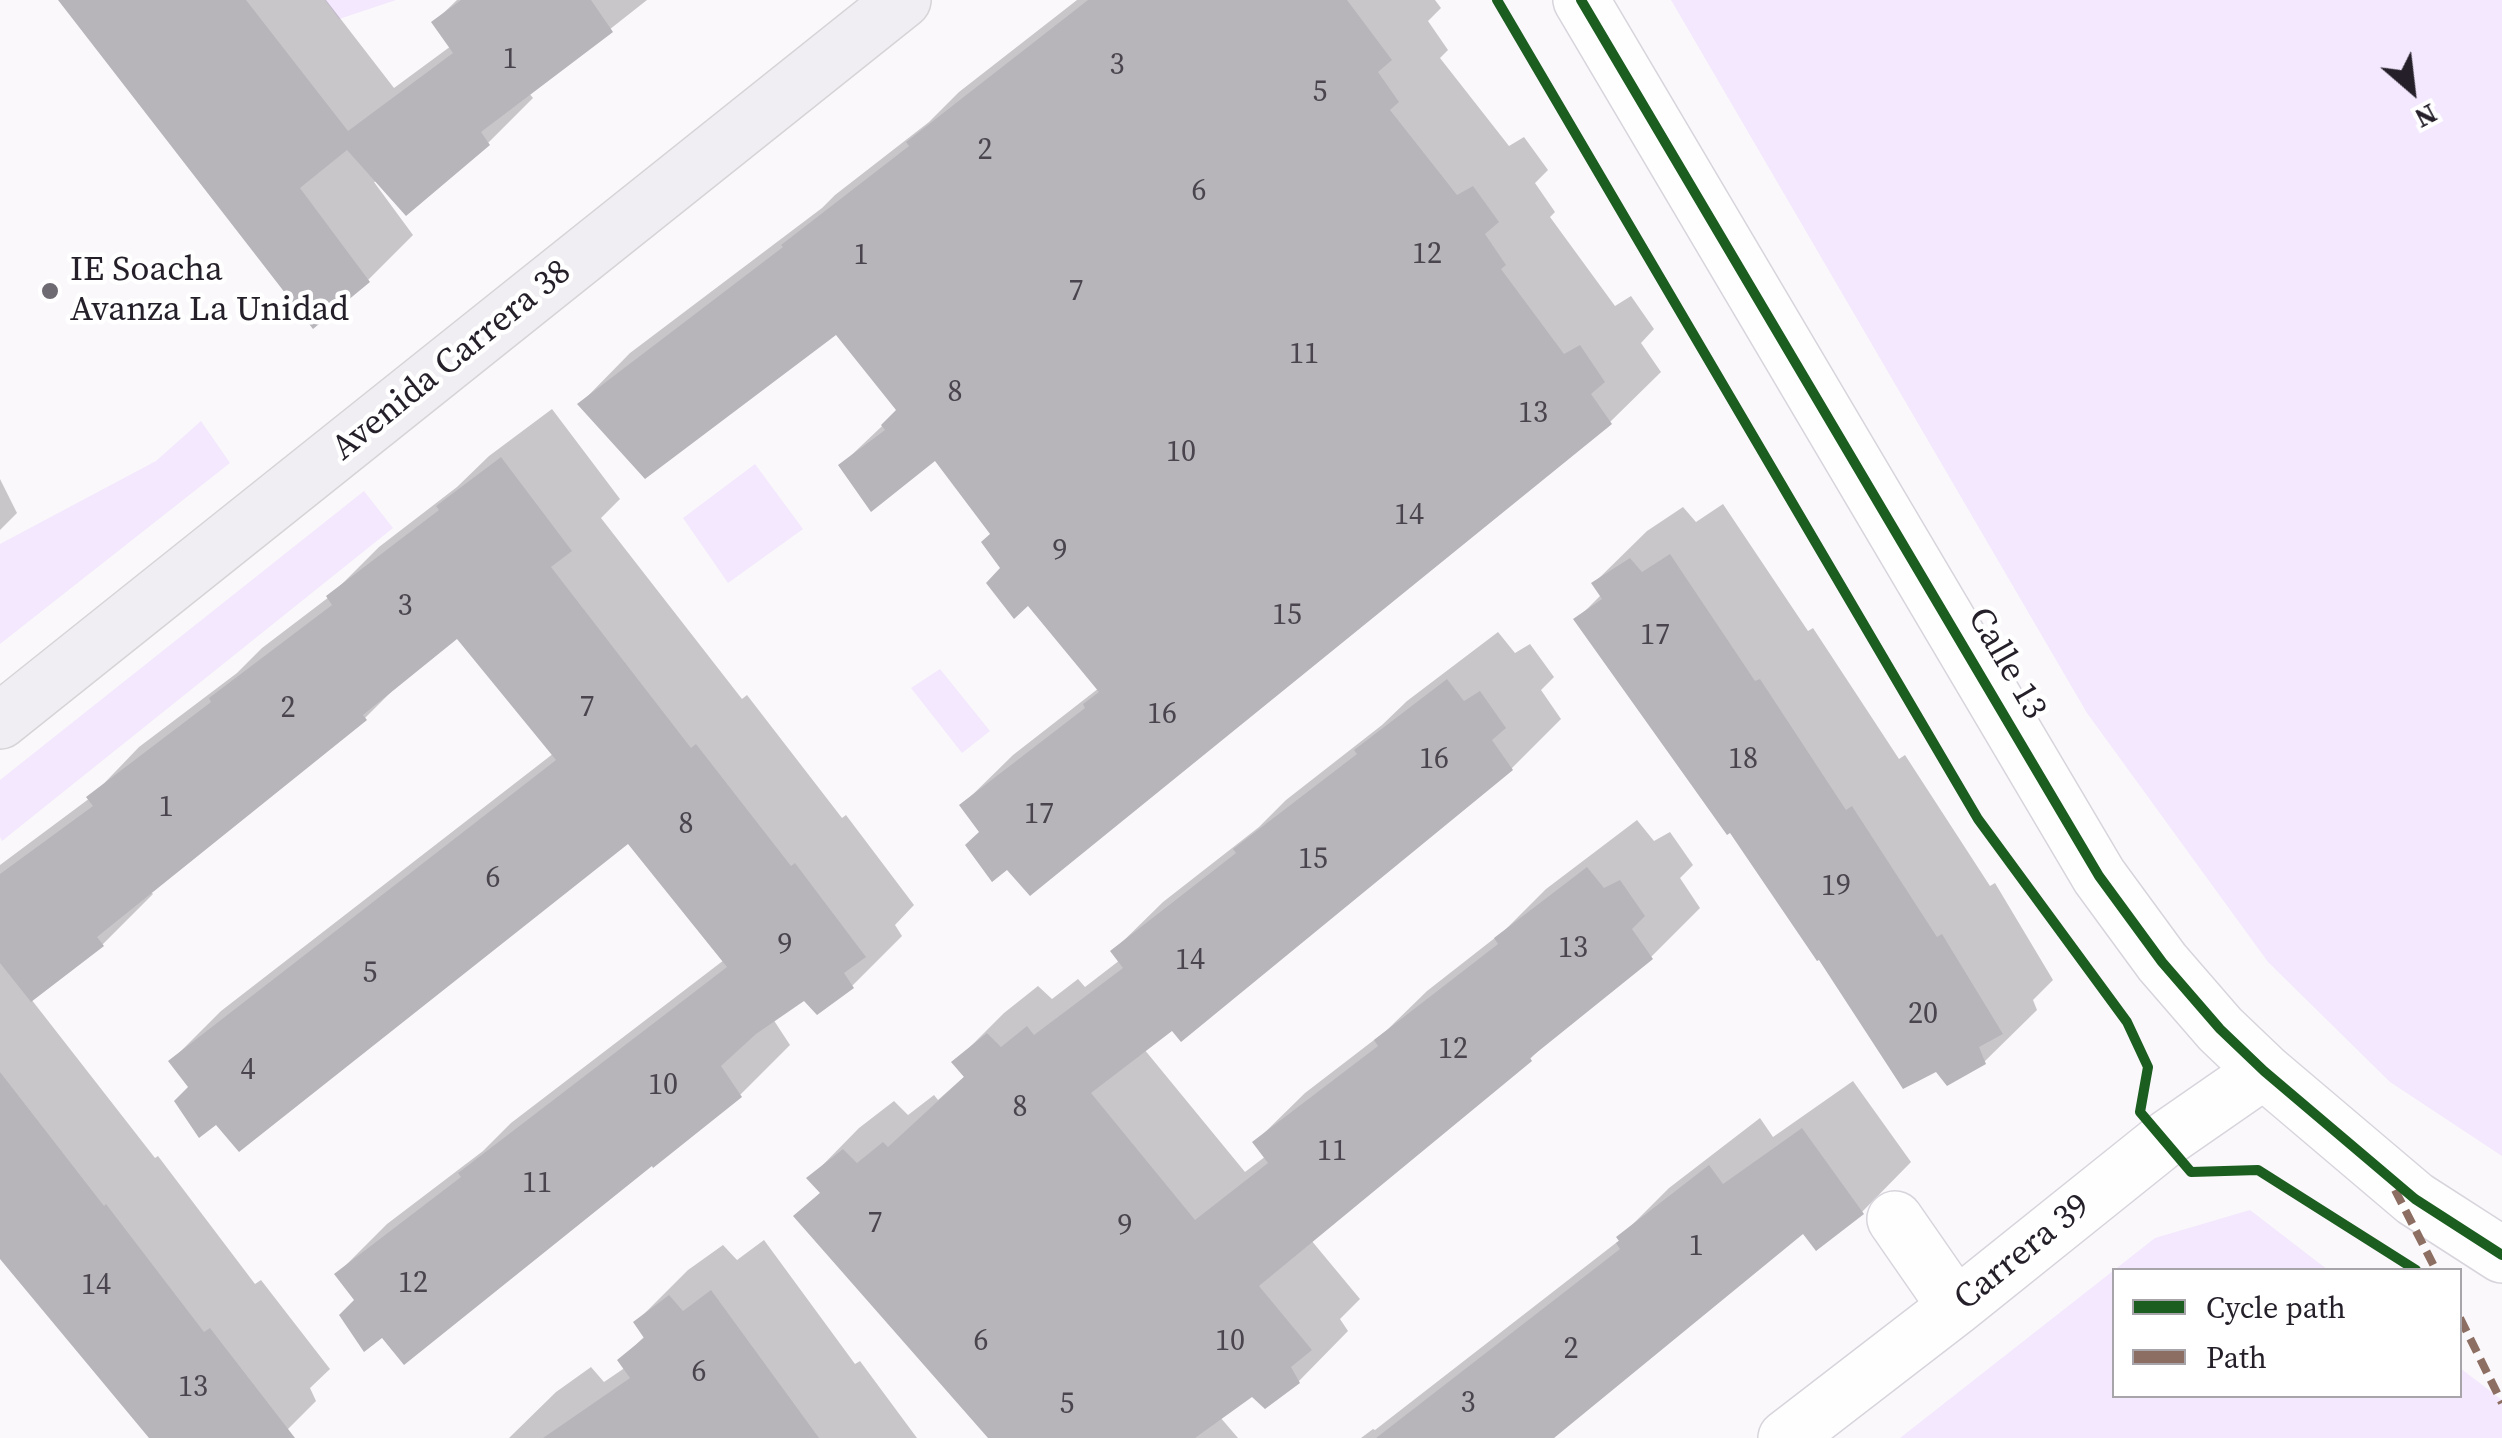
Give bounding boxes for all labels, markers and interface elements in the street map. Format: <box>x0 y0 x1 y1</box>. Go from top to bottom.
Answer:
north arrow <box>2362 40 2462 140</box>
house number: 1 <box>503 42 517 78</box>
house number: 3 <box>1110 48 1124 84</box>
house number: 5 <box>1313 75 1327 111</box>
text: N <box>2408 95 2444 138</box>
house number: 2 <box>978 133 992 169</box>
house number: 6 <box>1192 174 1206 210</box>
house number: 12 <box>1412 237 1442 273</box>
house number: 1 <box>854 238 868 274</box>
place label: IE Soacha Avanza La Unidad <box>70 250 349 332</box>
street label: Avenida Carrera 38 <box>324 252 580 470</box>
house number: 7 <box>1069 274 1083 310</box>
marker: IE Soacha Avanza La Unidad <box>39 280 61 302</box>
house number: 11 <box>1289 337 1319 373</box>
house number: 8 <box>948 375 962 411</box>
house number: 13 <box>1518 396 1548 432</box>
house number: 10 <box>1166 435 1196 471</box>
house number: 14 <box>1394 498 1424 534</box>
house number: 9 <box>1053 534 1067 570</box>
house number: 3 <box>398 589 412 625</box>
house number: 15 <box>1272 598 1302 634</box>
street label: Calle 13 <box>1957 601 2055 727</box>
house number: 17 <box>1640 618 1670 654</box>
house number: 7 <box>580 690 594 726</box>
house number: 2 <box>281 691 295 727</box>
house number: 16 <box>1147 697 1177 733</box>
house number: 16 <box>1419 742 1449 778</box>
house number: 18 <box>1728 742 1758 778</box>
house number: 1 <box>159 790 173 826</box>
house number: 17 <box>1024 797 1054 833</box>
house number: 8 <box>679 807 693 843</box>
house number: 15 <box>1298 842 1328 878</box>
house number: 6 <box>486 861 500 897</box>
house number: 19 <box>1821 869 1851 905</box>
house number: 9 <box>778 928 792 964</box>
house number: 13 <box>1558 931 1588 967</box>
house number: 14 <box>1175 943 1205 979</box>
house number: 5 <box>363 956 377 992</box>
house number: 20 <box>1908 997 1938 1033</box>
house number: 12 <box>1438 1032 1468 1068</box>
house number: 4 <box>241 1053 255 1089</box>
house number: 10 <box>648 1068 678 1104</box>
house number: 8 <box>1013 1090 1027 1126</box>
house number: 11 <box>1317 1134 1347 1170</box>
house number: 11 <box>522 1166 552 1202</box>
street label: Carrera 39 <box>1947 1186 2099 1320</box>
house number: 7 <box>868 1206 882 1242</box>
house number: 9 <box>1118 1209 1132 1245</box>
house number: 1 <box>1689 1229 1703 1265</box>
house number: 12 <box>398 1266 428 1302</box>
house number: 14 <box>81 1268 111 1304</box>
legend <box>2112 1268 2462 1398</box>
text: Cycle path <box>2206 1287 2346 1328</box>
house number: 6 <box>974 1324 988 1360</box>
house number: 10 <box>1215 1324 1245 1360</box>
house number: 2 <box>1564 1332 1578 1368</box>
text: Path <box>2206 1337 2267 1378</box>
house number: 6 <box>692 1355 706 1391</box>
house number: 13 <box>178 1370 208 1406</box>
house number: 3 <box>1461 1386 1475 1422</box>
house number: 5 <box>1060 1387 1074 1423</box>

